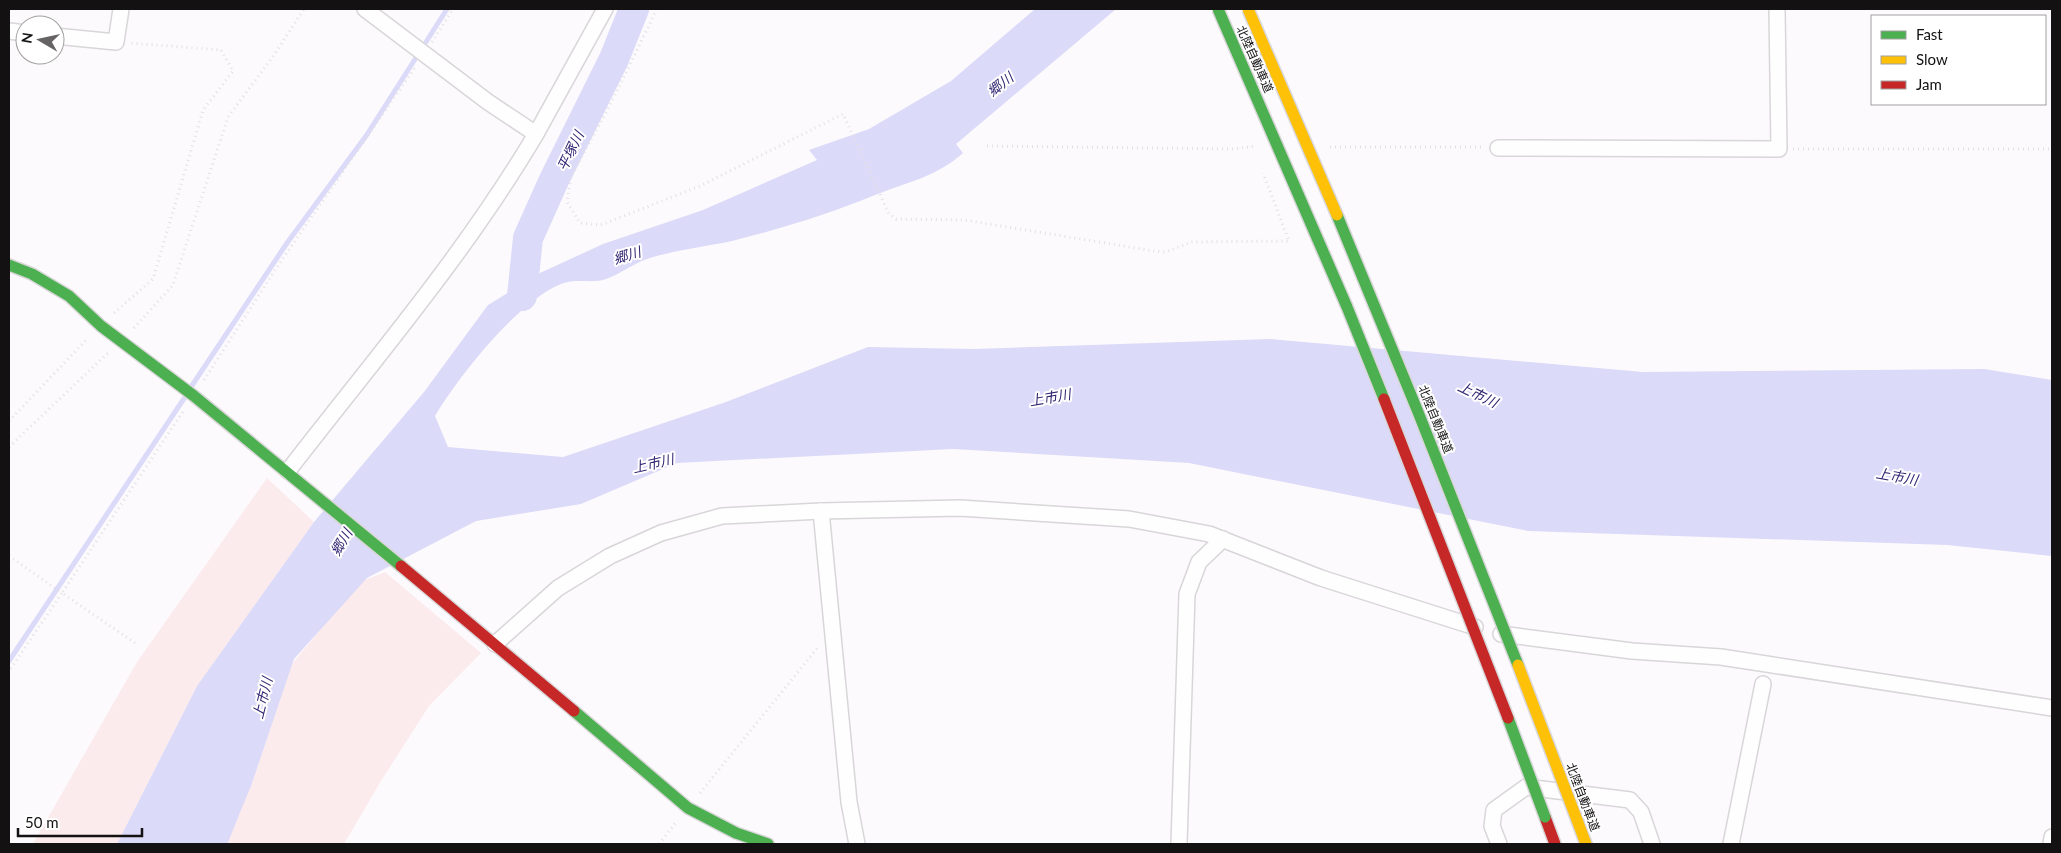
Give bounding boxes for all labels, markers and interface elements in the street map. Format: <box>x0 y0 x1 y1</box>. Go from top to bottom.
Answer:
north arrow <box>15 15 65 65</box>
legend <box>1871 15 2046 105</box>
street label: 北陸自動車道 <box>1234 23 1276 95</box>
text: Fast <box>1916 25 1943 43</box>
text: N <box>17 31 36 45</box>
text: Slow <box>1916 50 1948 68</box>
water label: 郷川 <box>984 67 1018 99</box>
text: Jam <box>1916 75 1942 93</box>
water label: 平塚川 <box>553 127 588 174</box>
water label: 郷川 <box>611 242 645 267</box>
water label: 上市川 <box>1455 377 1502 412</box>
street label: 北陸自動車道 <box>1416 383 1456 455</box>
water label: 上市川 <box>1028 385 1074 409</box>
water label: 上市川 <box>631 450 677 476</box>
water label: 上市川 <box>1875 464 1921 488</box>
water label: 郷川 <box>327 524 356 558</box>
water label: 上市川 <box>249 674 276 720</box>
street label: 北陸自動車道 <box>1563 761 1603 833</box>
scale bar <box>18 806 141 838</box>
text: 50 m <box>25 813 59 831</box>

